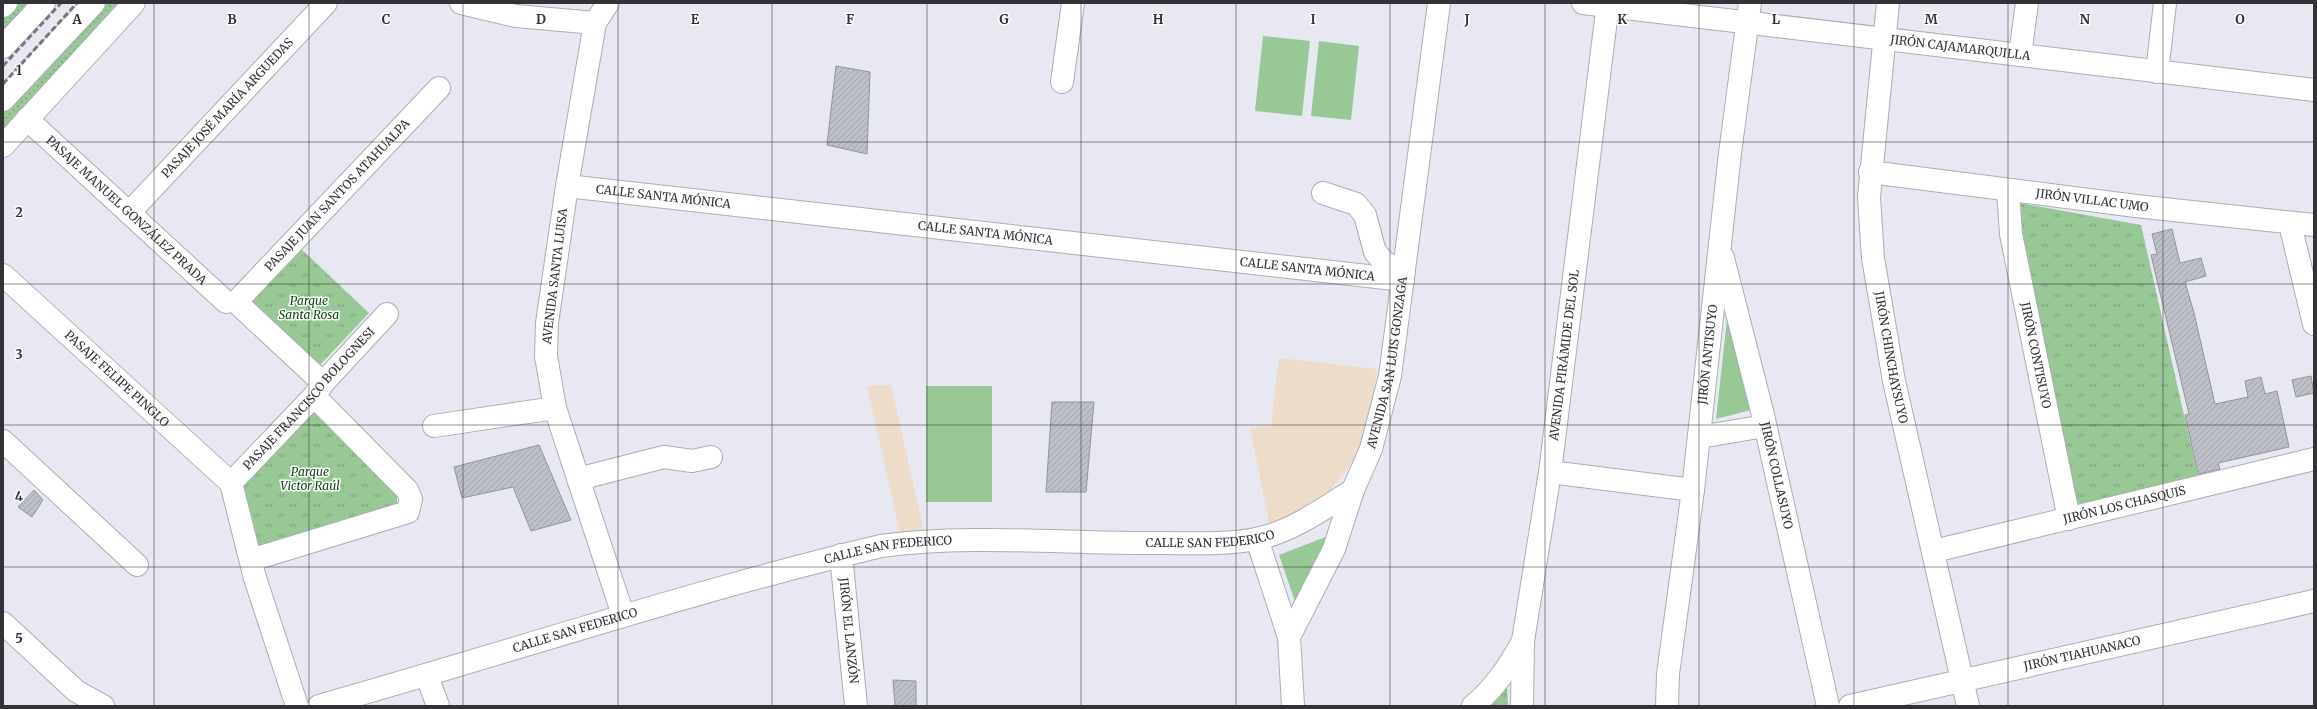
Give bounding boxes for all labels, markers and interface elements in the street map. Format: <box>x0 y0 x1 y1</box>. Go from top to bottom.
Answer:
text: A <box>71 11 82 28</box>
text: B <box>227 11 237 28</box>
text: C <box>382 11 391 28</box>
text: D <box>536 11 546 28</box>
text: E <box>691 11 700 28</box>
text: F <box>846 11 854 28</box>
text: G <box>999 11 1009 28</box>
text: H <box>1153 11 1164 28</box>
text: I <box>1310 11 1316 28</box>
text: J <box>1463 11 1470 28</box>
text: K <box>1617 11 1627 28</box>
text: L <box>1772 11 1781 28</box>
text: M <box>1924 11 1938 28</box>
text: N <box>2080 11 2091 28</box>
text: O <box>2235 11 2245 28</box>
street label: JIRÓN CAJAMARQUILLA <box>1888 32 2032 63</box>
street label: PASAJE JOSÉ MARÍA ARGUEDAS <box>158 35 296 181</box>
text: 1 <box>16 62 22 79</box>
street label: PASAJE JUAN SANTOS ATAHUALPA <box>261 115 413 274</box>
street label: PASAJE MANUEL GONZÁLEZ PRADA <box>43 132 211 288</box>
street label: CALLE SANTA MÓNICA <box>595 181 732 211</box>
street label: JIRÓN VILLAC UMO <box>2034 185 2150 214</box>
text: 2 <box>15 204 23 221</box>
street label: AVENIDA SANTA LUISA <box>539 207 570 346</box>
street label: CALLE SANTA MÓNICA <box>917 218 1054 248</box>
street label: CALLE SANTA MÓNICA <box>1239 254 1376 284</box>
street label: AVENIDA PIRÁMIDE DEL SOL <box>1546 268 1582 442</box>
street label: AVENIDA SAN LUIS GONZAGA <box>1363 275 1410 451</box>
street label: JIRÓN CHINCHAYSUYO <box>1872 289 1911 425</box>
park label: Parque Santa Rosa <box>279 293 339 322</box>
street label: JIRÓN CONTISUYO <box>2018 300 2054 410</box>
street label: JIRÓN ANTISUYO <box>1694 303 1720 406</box>
street label: PASAJE FRANCISCO BOLOGNESI <box>240 324 378 473</box>
street label: PASAJE FELIPE PINGLO <box>62 327 173 430</box>
text: 3 <box>15 346 23 363</box>
street label: JIRÓN COLLASUYO <box>1757 419 1796 531</box>
park label: Parque Victor Raúl <box>280 464 340 493</box>
street label: JIRÓN LOS CHASQUIS <box>2061 482 2187 527</box>
text: 4 <box>15 488 24 505</box>
street label: CALLE SAN FEDERICO <box>1146 526 1277 550</box>
street label: CALLE SAN FEDERICO <box>823 533 953 567</box>
street label: JIRÓN EL LANZÓN <box>836 576 862 685</box>
street label: CALLE SAN FEDERICO <box>511 604 639 656</box>
text: 5 <box>15 630 23 647</box>
street label: JIRÓN TIAHUANACO <box>2021 632 2142 674</box>

